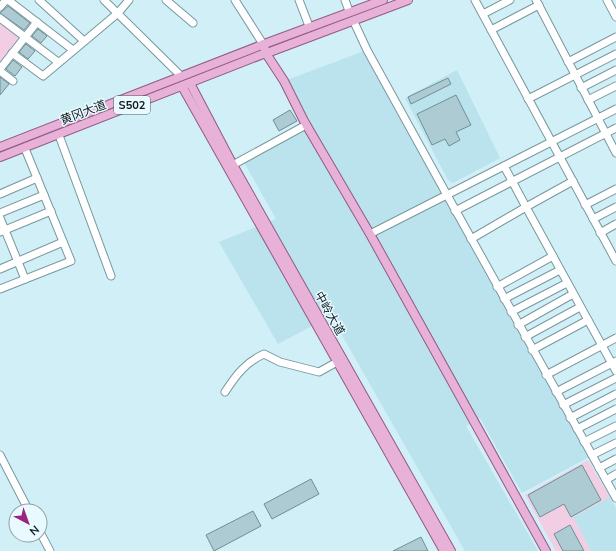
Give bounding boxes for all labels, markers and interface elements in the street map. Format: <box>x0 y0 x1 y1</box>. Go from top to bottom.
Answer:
street label: 黄冈大道 <box>58 96 108 128</box>
road number: S502 <box>114 96 150 114</box>
street label: 中岭大道 <box>312 288 348 338</box>
north arrow <box>8 503 48 543</box>
text: N <box>27 523 42 539</box>

